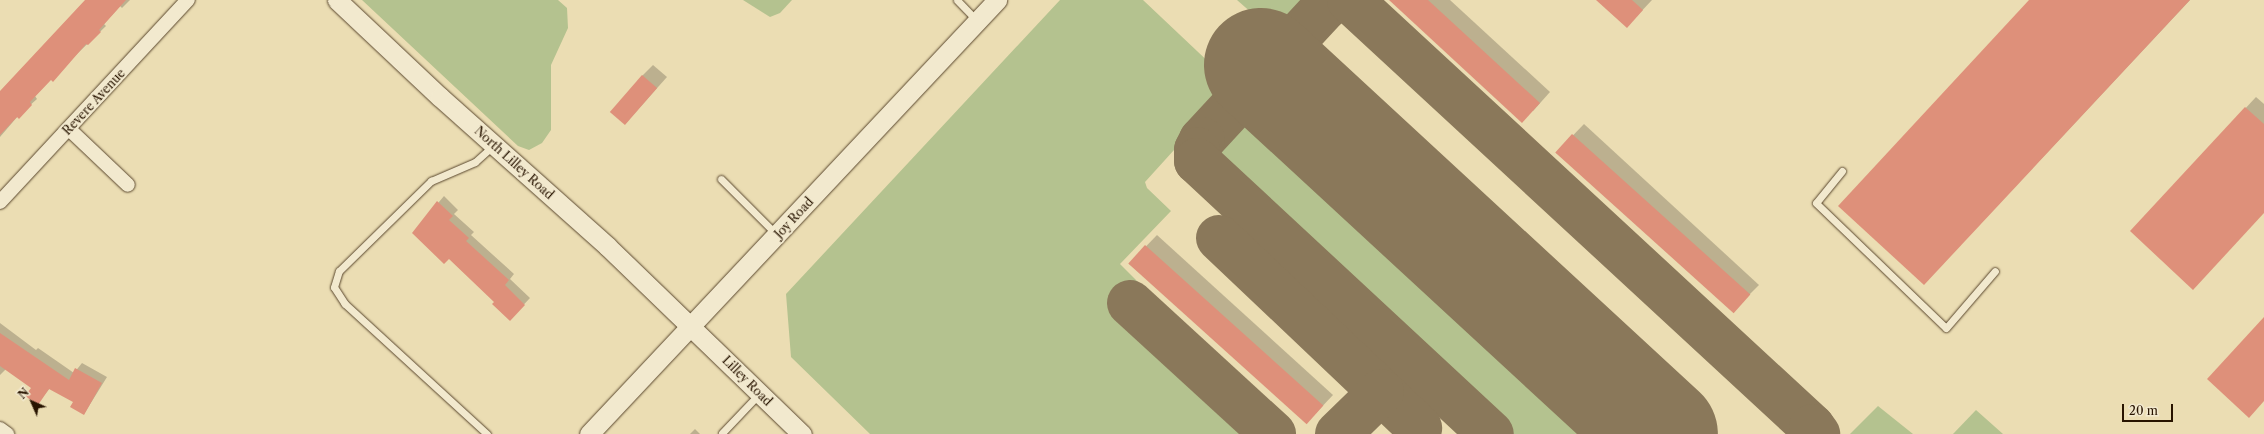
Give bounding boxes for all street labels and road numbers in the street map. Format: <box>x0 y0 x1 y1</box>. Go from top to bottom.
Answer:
street label: Revere Avenue <box>60 66 128 138</box>
street label: North Lilley Road <box>471 124 557 202</box>
street label: Joy Road <box>771 195 817 241</box>
street label: Lilley Road <box>719 353 775 409</box>

